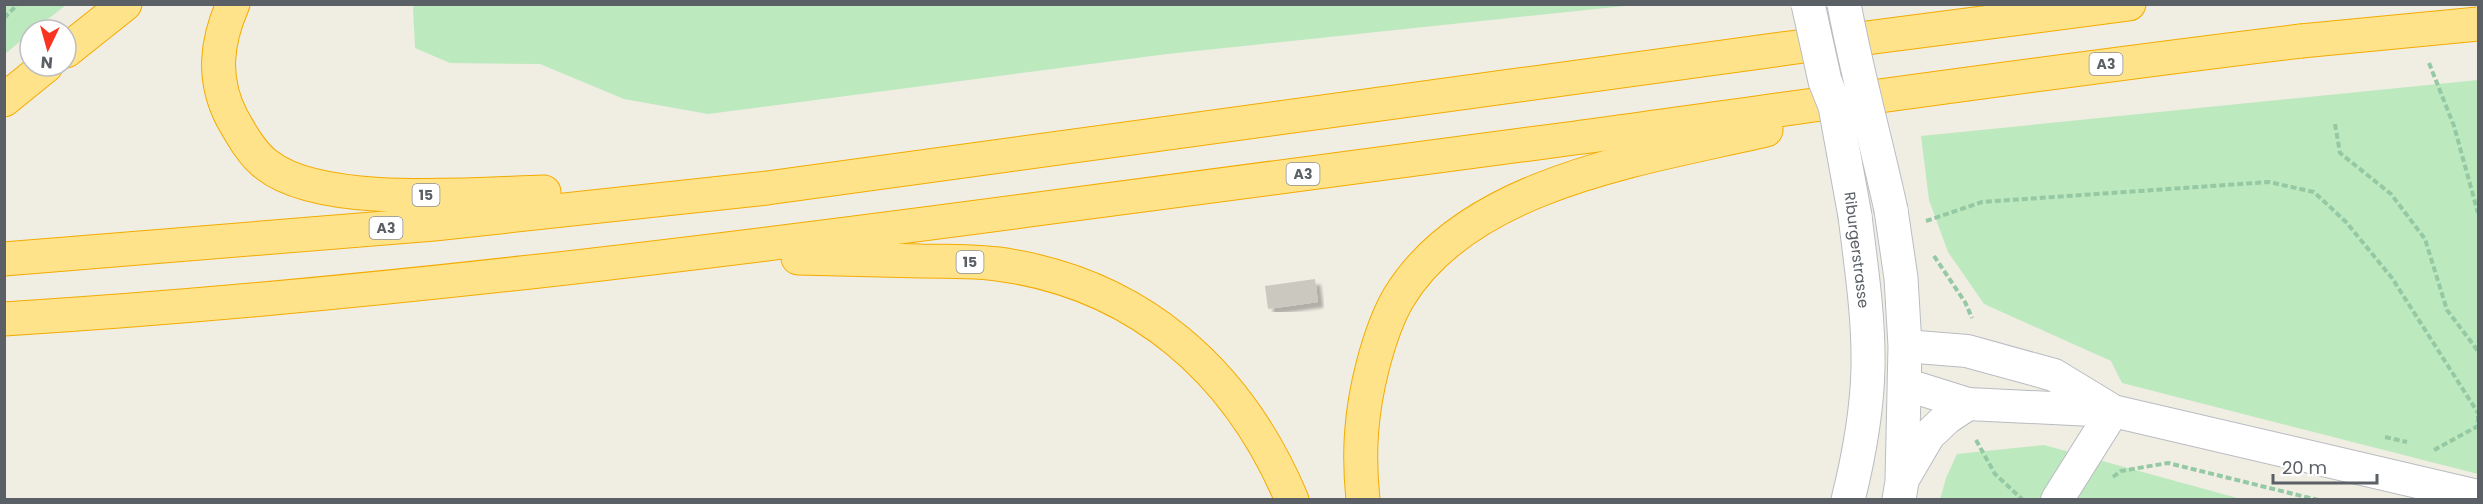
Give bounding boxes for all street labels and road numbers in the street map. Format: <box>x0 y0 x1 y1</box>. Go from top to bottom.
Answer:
road number: A3 <box>2090 53 2122 75</box>
road number: A3 <box>1286 163 1320 185</box>
road number: 15 <box>412 184 440 206</box>
street label: Riburgerstrasse <box>1839 191 1875 309</box>
road number: A3 <box>370 217 402 239</box>
road number: 15 <box>956 251 984 273</box>

